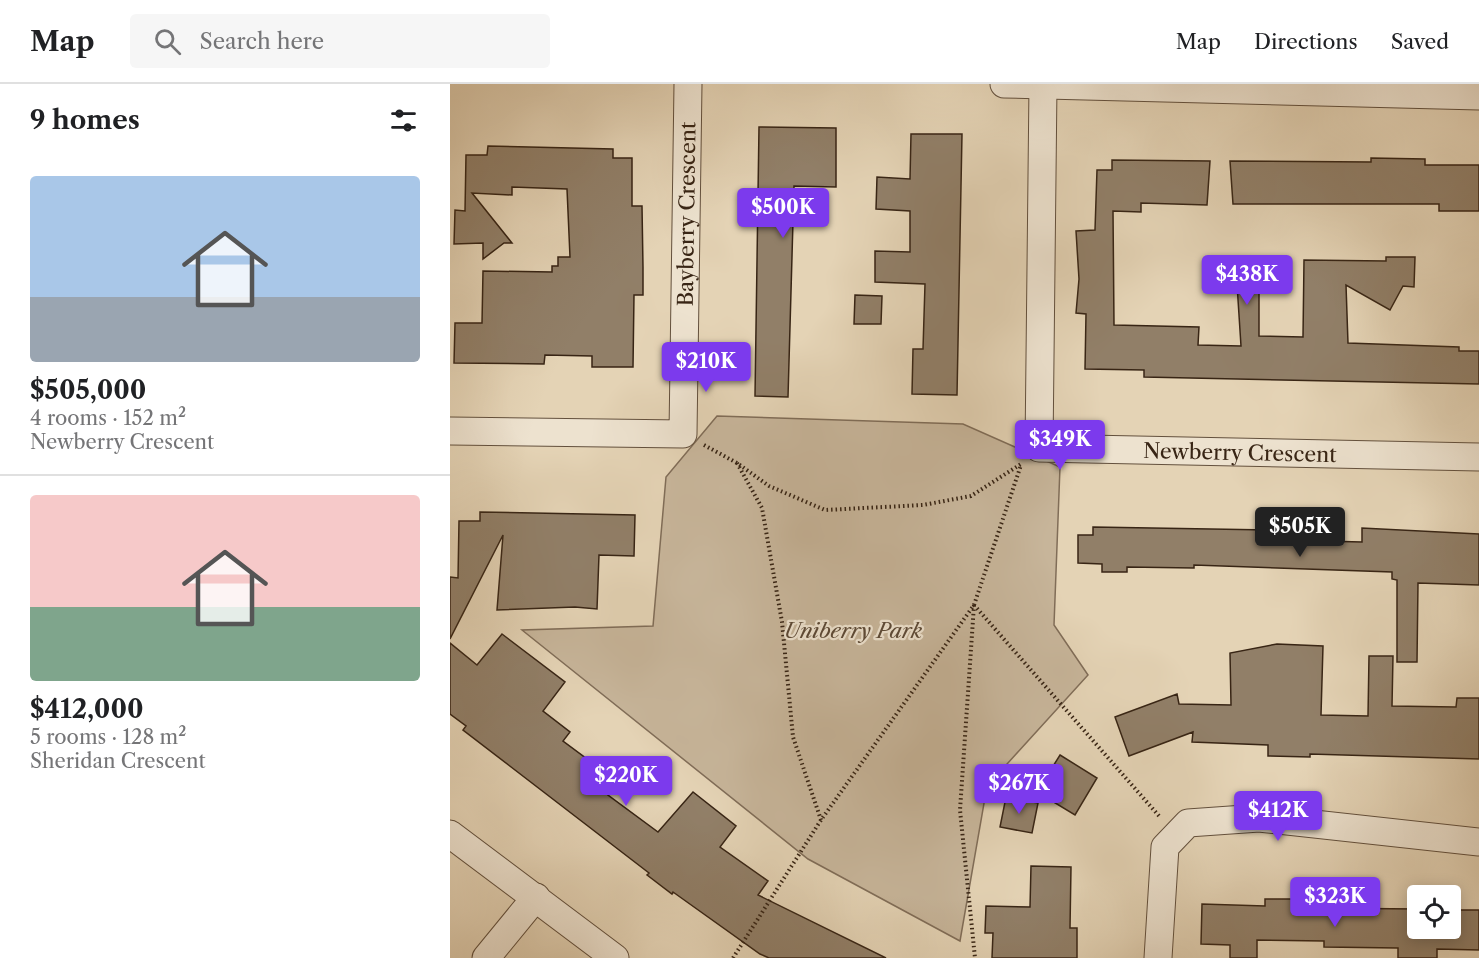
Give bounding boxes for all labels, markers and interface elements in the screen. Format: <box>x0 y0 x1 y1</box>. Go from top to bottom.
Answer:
search box <box>130 14 550 68</box>
text: Map <box>30 24 94 58</box>
icon: search <box>151 25 184 58</box>
text: Search here <box>199 28 324 55</box>
text: Map <box>1176 29 1221 54</box>
text: Directions <box>1254 29 1358 54</box>
text: Saved <box>1391 29 1449 54</box>
text: 9 homes <box>30 104 140 136</box>
icon: filters <box>387 104 420 137</box>
street label: Bayberry Crescent <box>672 121 700 307</box>
pin: $500K <box>741 188 825 239</box>
text: $500K <box>751 195 815 219</box>
icon: home <box>171 215 279 323</box>
pin: $438K <box>1205 255 1289 306</box>
text: $438K <box>1216 262 1278 286</box>
pin: $210K <box>664 342 748 393</box>
text: $210K <box>676 349 736 373</box>
text: $505,000 <box>30 374 146 406</box>
text: 4 rooms · 152 m² <box>30 406 186 430</box>
pin: $349K <box>1018 420 1102 471</box>
text: $349K <box>1029 427 1091 451</box>
text: Newberry Crescent <box>30 430 214 454</box>
street label: Newberry Crescent <box>1143 438 1338 467</box>
pin: $505K <box>1258 507 1342 558</box>
text: $505K <box>1269 514 1331 538</box>
icon: home <box>171 534 279 642</box>
park label: Uniberry Park <box>784 618 922 643</box>
text: $412,000 <box>30 693 144 725</box>
text: 5 rooms · 128 m² <box>30 725 186 749</box>
text: Sheridan Crescent <box>30 749 206 773</box>
pin: $220K <box>584 756 668 807</box>
text: $220K <box>594 763 658 787</box>
pin: $267K <box>977 764 1061 815</box>
text: $267K <box>988 771 1050 795</box>
pin: $412K <box>1236 791 1320 842</box>
text: $412K <box>1248 798 1308 822</box>
pin: $323K <box>1293 877 1377 928</box>
text: $323K <box>1304 884 1366 908</box>
map controls <box>1407 885 1461 939</box>
button: locate <box>1407 885 1461 939</box>

